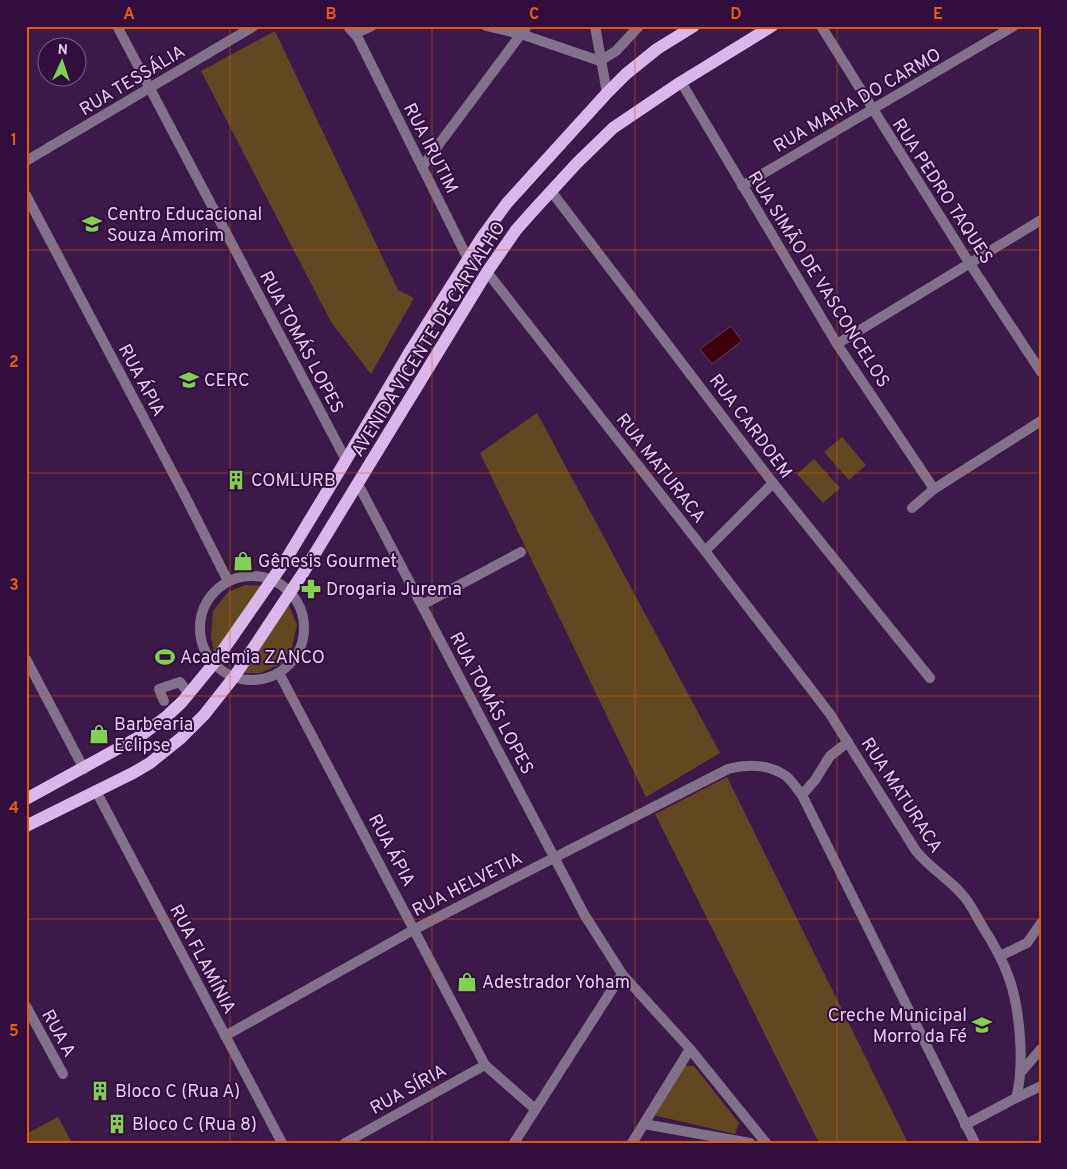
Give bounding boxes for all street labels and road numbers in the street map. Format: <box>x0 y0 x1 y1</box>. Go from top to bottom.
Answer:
street label: RUA TESSÁLIA <box>75 39 190 122</box>
street label: RUA MARIA DO CARMO <box>770 44 946 159</box>
street label: RUA IRUTIM <box>397 100 462 198</box>
street label: RUA PEDRO TAQUES <box>886 115 997 269</box>
street label: RUA SIMÃO DE VASCONCELOS <box>741 166 896 392</box>
street label: AVENIDA VICENTE DE CARVALHO <box>347 218 511 462</box>
street label: RUA TOMÁS LOPES <box>253 267 350 418</box>
street label: RUA ÁPIA <box>112 340 171 421</box>
street label: RUA CARDOEM <box>703 370 797 484</box>
street label: RUA MATURACA <box>610 410 710 528</box>
street label: RUA TOMÁS LOPES <box>443 628 540 779</box>
street label: RUA MATURACA <box>855 734 947 858</box>
street label: RUA ÁPIA <box>362 810 421 891</box>
street label: RUA HELVETIA <box>409 848 527 923</box>
street label: RUA FLAMÍNIA <box>163 900 242 1018</box>
street label: RUA A <box>35 1006 80 1061</box>
street label: RUA SÍRIA <box>365 1058 451 1121</box>

